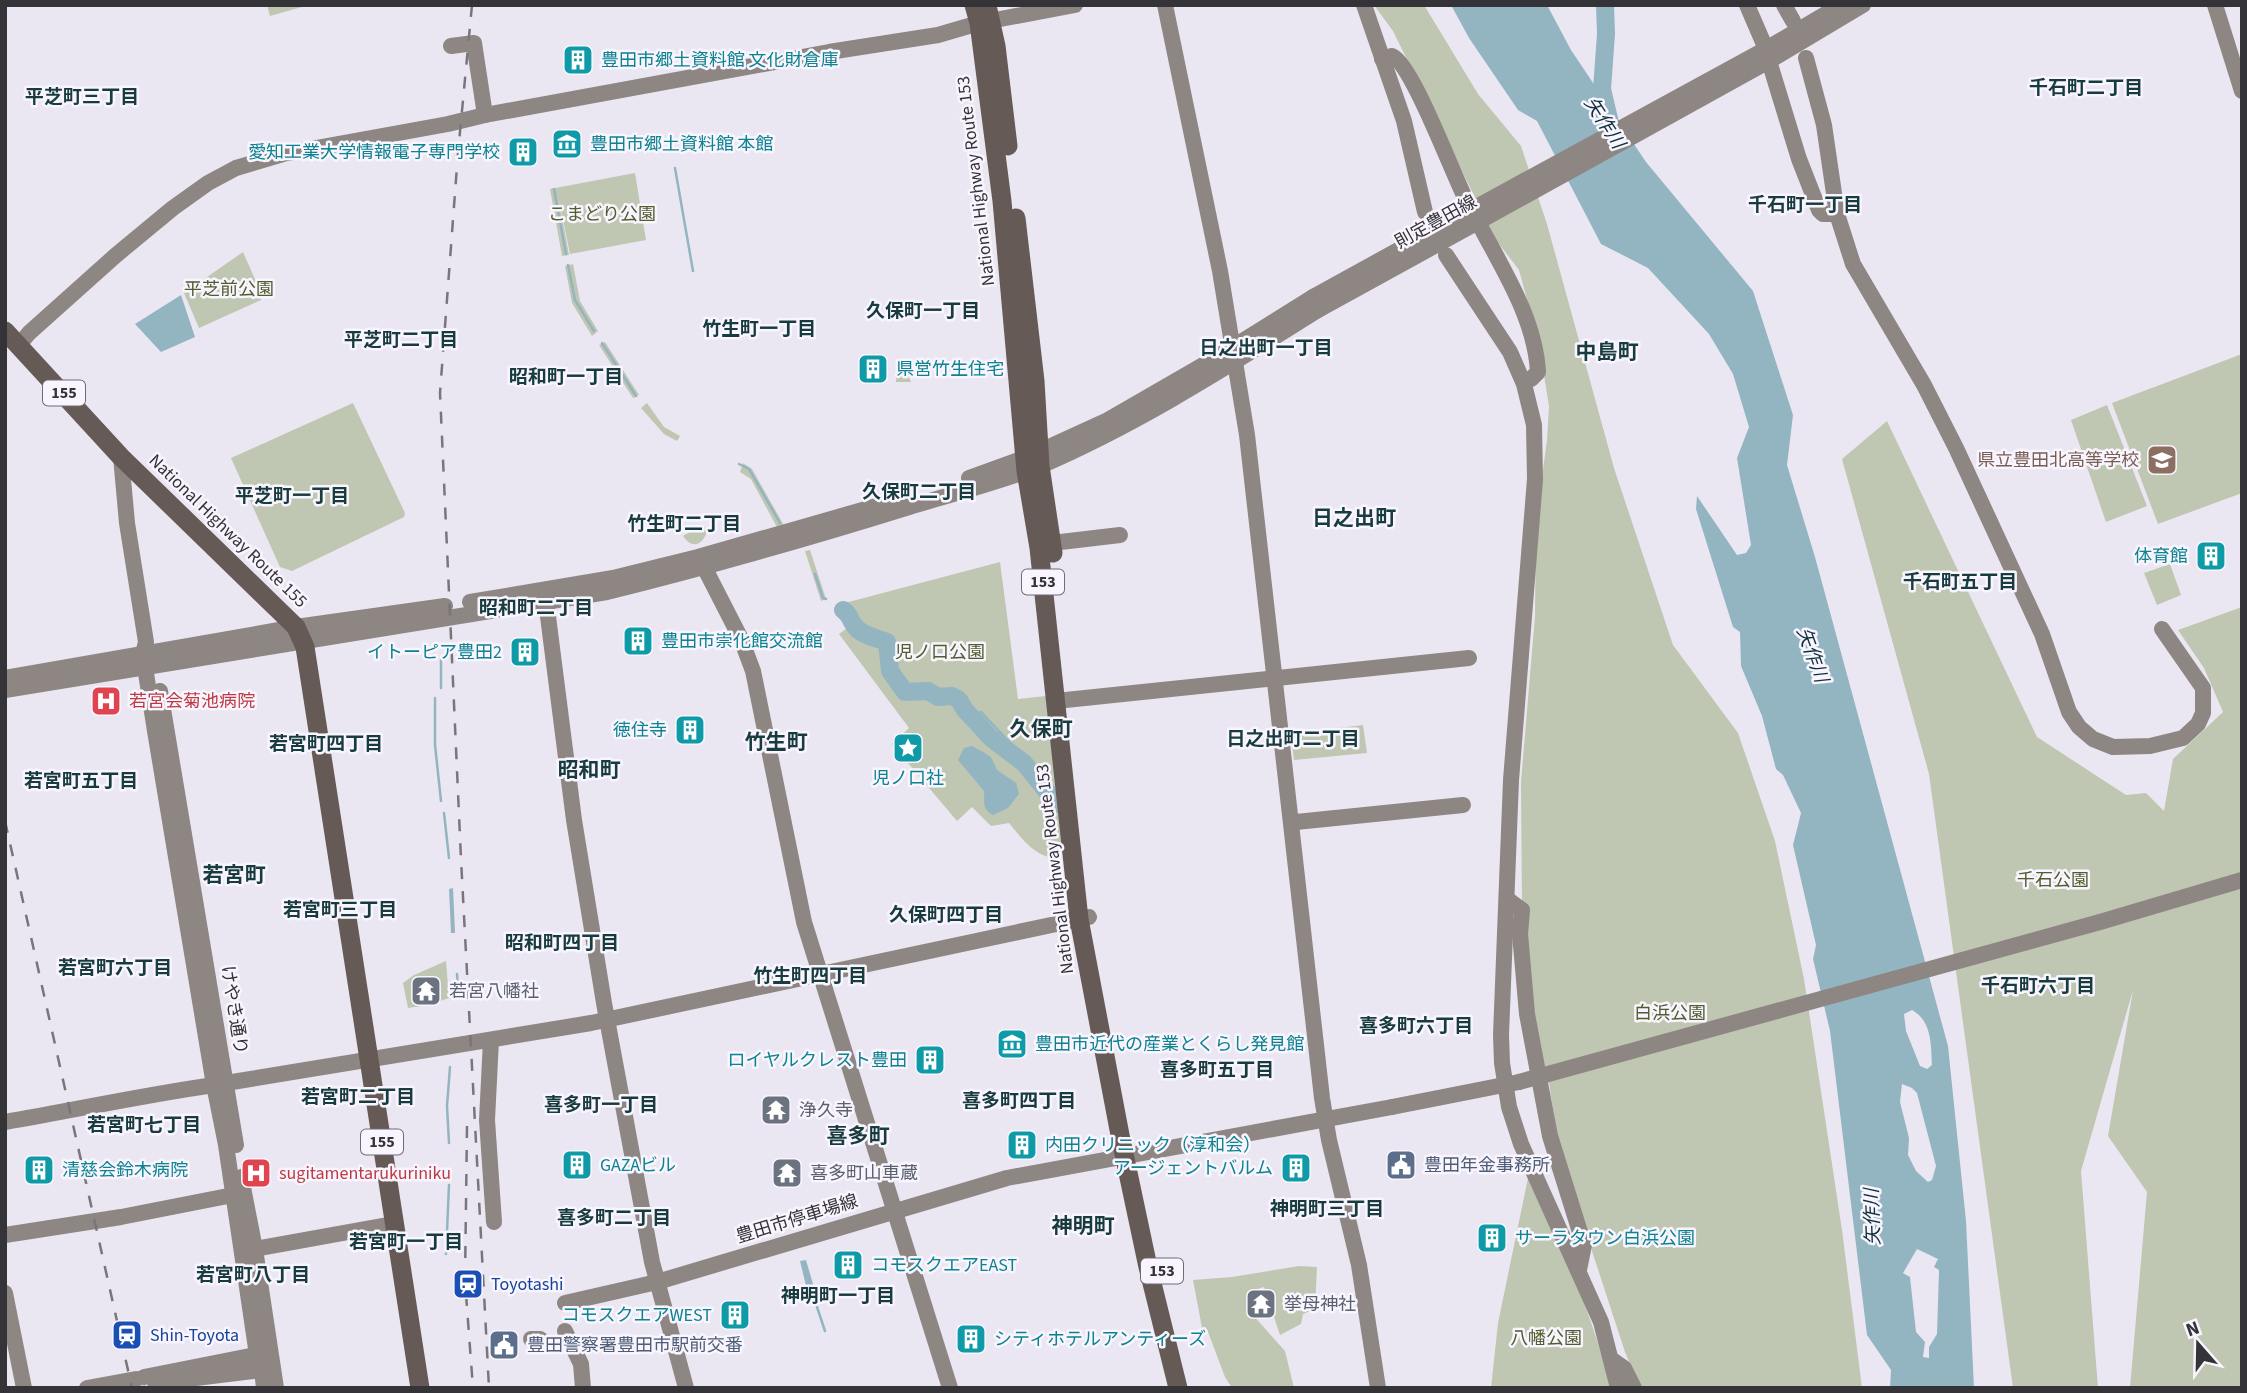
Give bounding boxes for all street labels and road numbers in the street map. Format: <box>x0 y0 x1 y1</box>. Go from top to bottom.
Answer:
street label: National Highway Route 153 <box>951 74 1001 288</box>
street label: 則定豊田線 <box>1391 189 1481 255</box>
road number: 155 <box>43 380 85 406</box>
street label: National Highway Route 155 <box>143 449 313 613</box>
road number: 153 <box>1022 569 1064 594</box>
street label: National Highway Route 153 <box>1030 762 1080 976</box>
street label: けやき通り <box>215 964 253 1056</box>
road number: 155 <box>361 1130 403 1154</box>
street label: 豊田市停車場線 <box>733 1189 861 1249</box>
road number: 153 <box>1141 1259 1183 1284</box>

